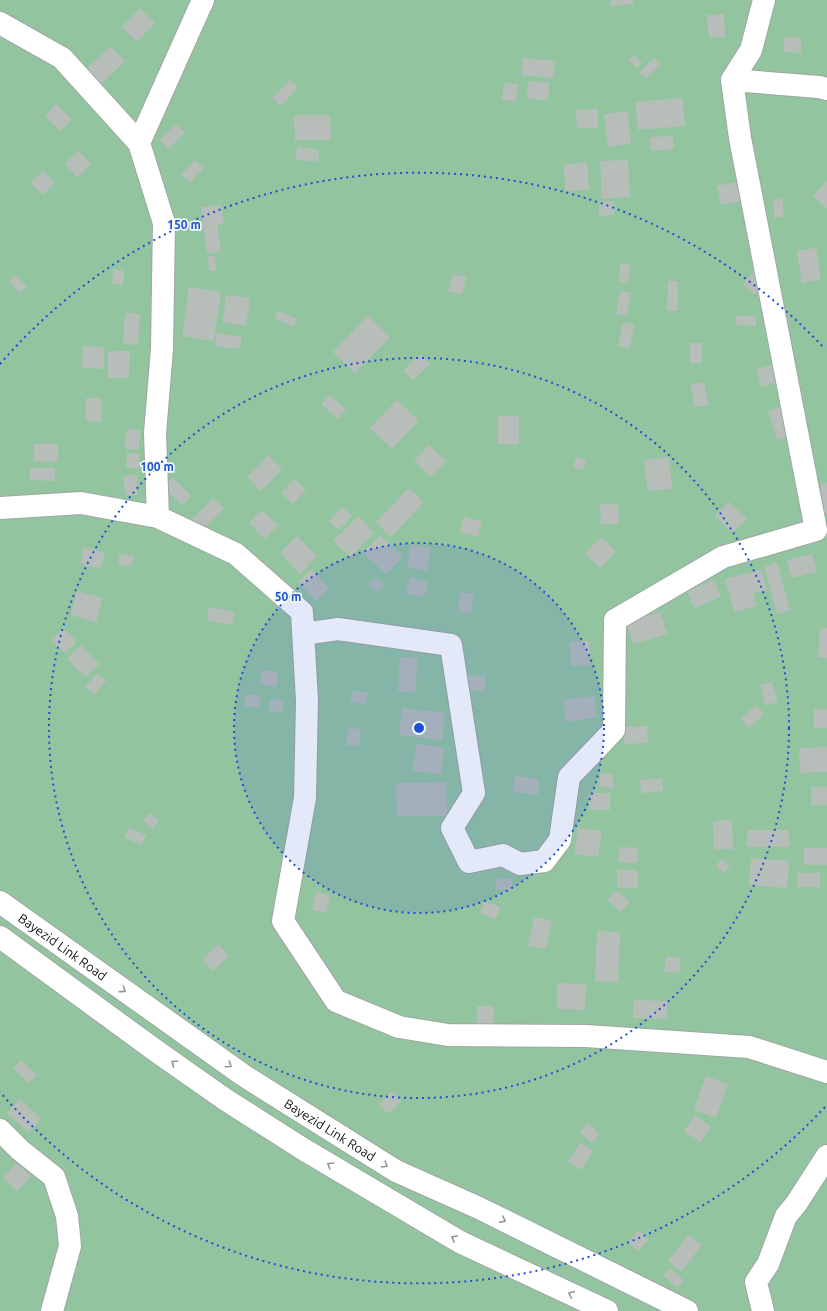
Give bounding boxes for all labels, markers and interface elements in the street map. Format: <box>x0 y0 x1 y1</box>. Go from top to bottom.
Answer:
text: 150 m <box>167 218 201 231</box>
text: 100 m <box>140 460 174 473</box>
text: 50 m <box>275 590 301 603</box>
centre of rings <box>412 721 426 735</box>
street label: Bayezid Link Road <box>16 911 110 983</box>
one-way arrow <box>118 985 125 992</box>
one-way arrow <box>224 1060 231 1067</box>
one-way arrow <box>172 1061 179 1068</box>
street label: Bayezid Link Road <box>282 1096 378 1163</box>
one-way arrow <box>381 1160 388 1168</box>
one-way arrow <box>327 1163 334 1170</box>
one-way arrow <box>499 1215 506 1223</box>
one-way arrow <box>451 1236 458 1243</box>
one-way arrow <box>568 1291 576 1299</box>

